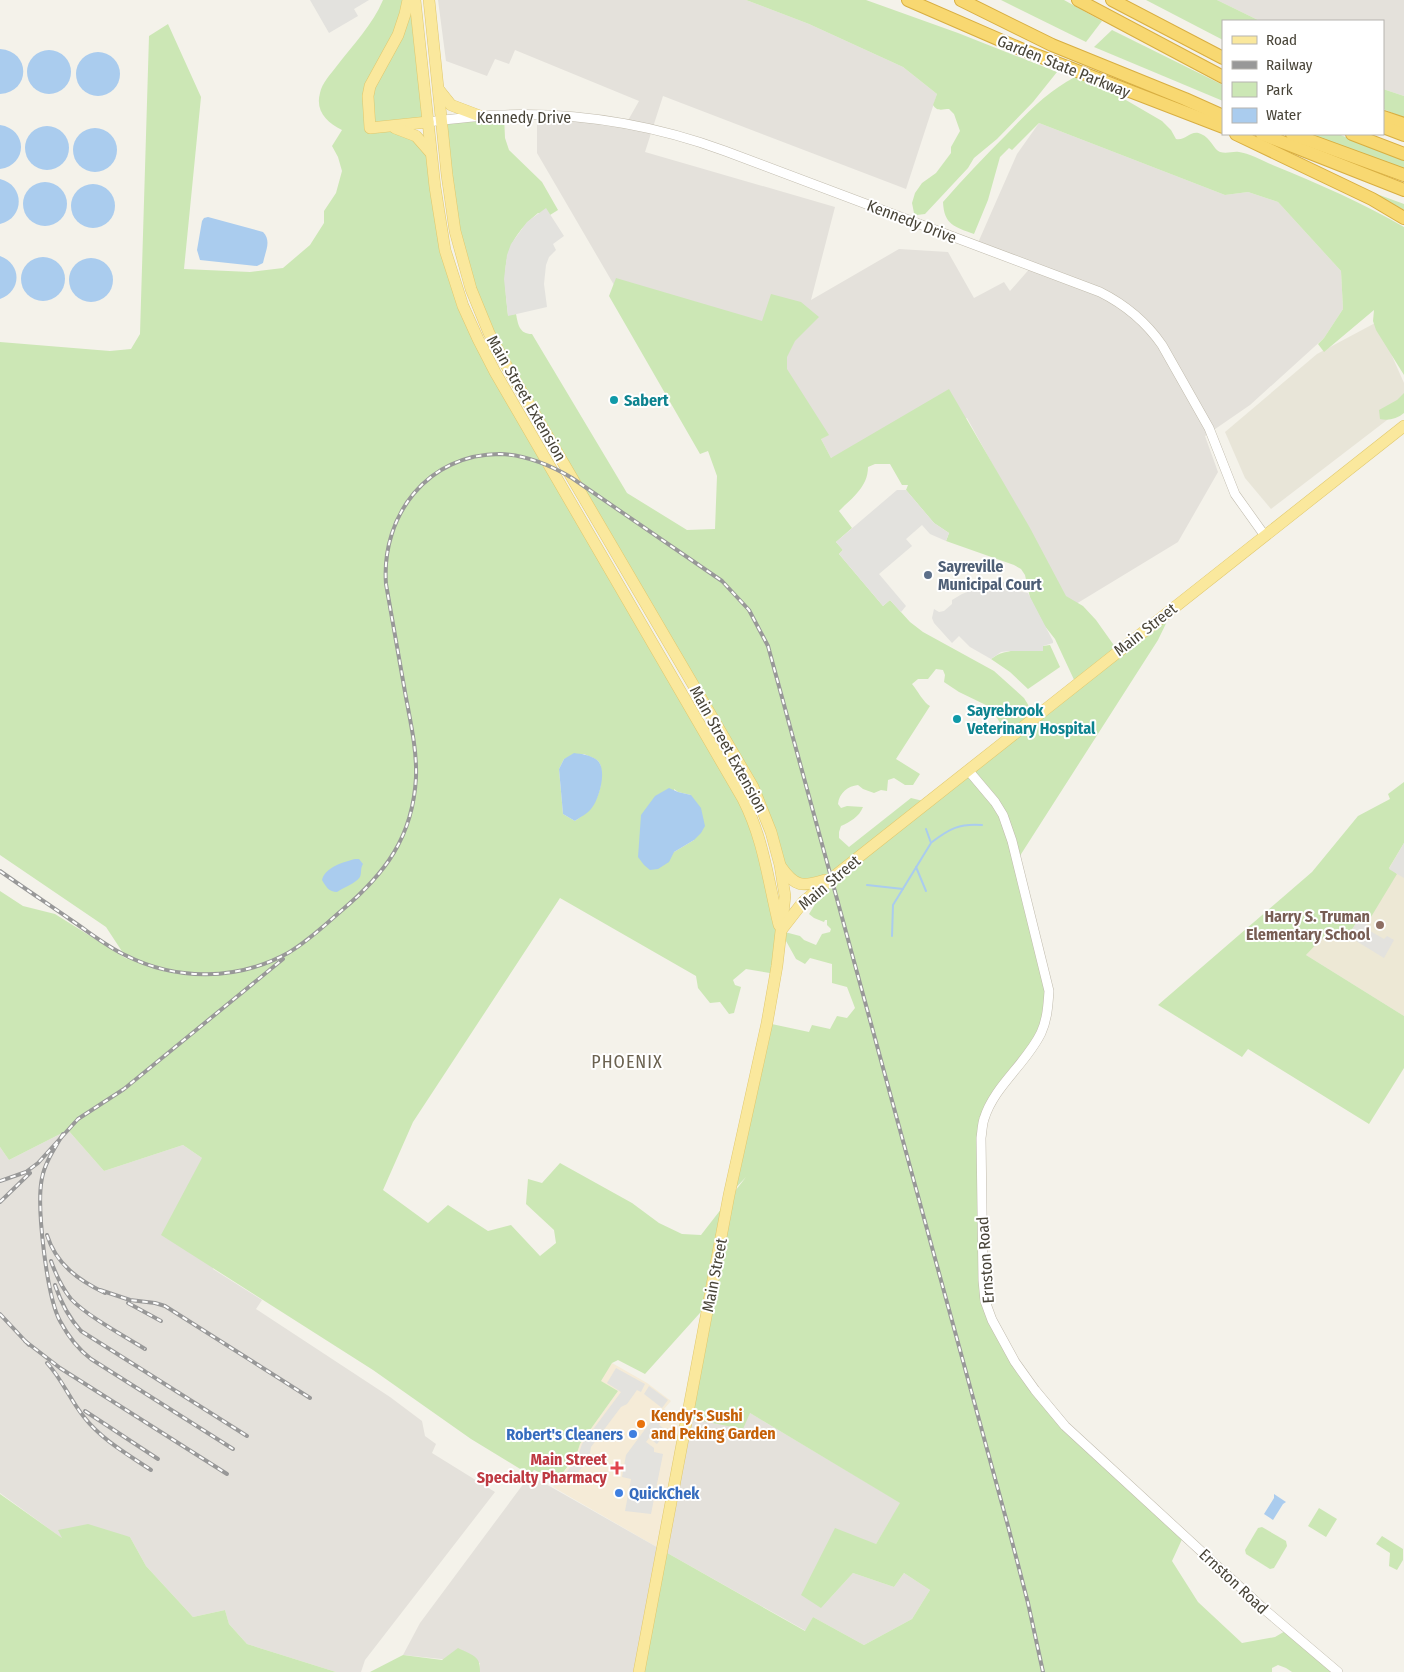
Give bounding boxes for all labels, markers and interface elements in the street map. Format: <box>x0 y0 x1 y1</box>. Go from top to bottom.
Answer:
legend <box>1222 20 1384 135</box>
street label: Garden State Parkway <box>995 31 1134 102</box>
text: Road <box>1266 31 1297 49</box>
text: Railway <box>1266 56 1313 74</box>
text: Park <box>1266 81 1293 99</box>
text: Water <box>1266 106 1302 124</box>
street label: Kennedy Drive <box>477 108 571 127</box>
street label: Kennedy Drive <box>864 196 959 247</box>
street label: Main Street Extension <box>483 332 570 465</box>
place label: Sabert <box>624 391 669 410</box>
marker: Sabert <box>608 394 620 406</box>
place label: Sayreville Municipal Court <box>938 557 1042 594</box>
marker: Sayreville Municipal Court <box>922 569 934 581</box>
street label: Main Street <box>1110 598 1181 660</box>
street label: Main Street Extension <box>686 682 771 816</box>
place label: Sayrebrook Veterinary Hospital <box>966 701 1096 738</box>
marker: Sayrebrook Veterinary Hospital <box>951 713 963 725</box>
street label: Main Street <box>795 851 865 914</box>
place label: Harry S. Truman Elementary School <box>1246 907 1371 944</box>
marker: Harry S. Truman Elementary School <box>1374 919 1386 931</box>
district label: PHOENIX <box>591 1051 663 1073</box>
street label: Ernston Road <box>973 1216 998 1304</box>
street label: Main Street <box>698 1236 731 1314</box>
place label: Kendy's Sushi and Peking Garden <box>651 1406 776 1443</box>
marker: Kendy's Sushi and Peking Garden <box>635 1418 647 1430</box>
place label: Robert's Cleaners <box>506 1425 623 1444</box>
marker: Robert's Cleaners <box>627 1428 639 1440</box>
place label: Main Street Specialty Pharmacy <box>477 1450 607 1487</box>
marker: Main Street Specialty Pharmacy <box>611 1462 623 1474</box>
place label: QuickChek <box>629 1484 700 1503</box>
marker: QuickChek <box>613 1487 625 1499</box>
street label: Ernston Road <box>1195 1545 1272 1618</box>

